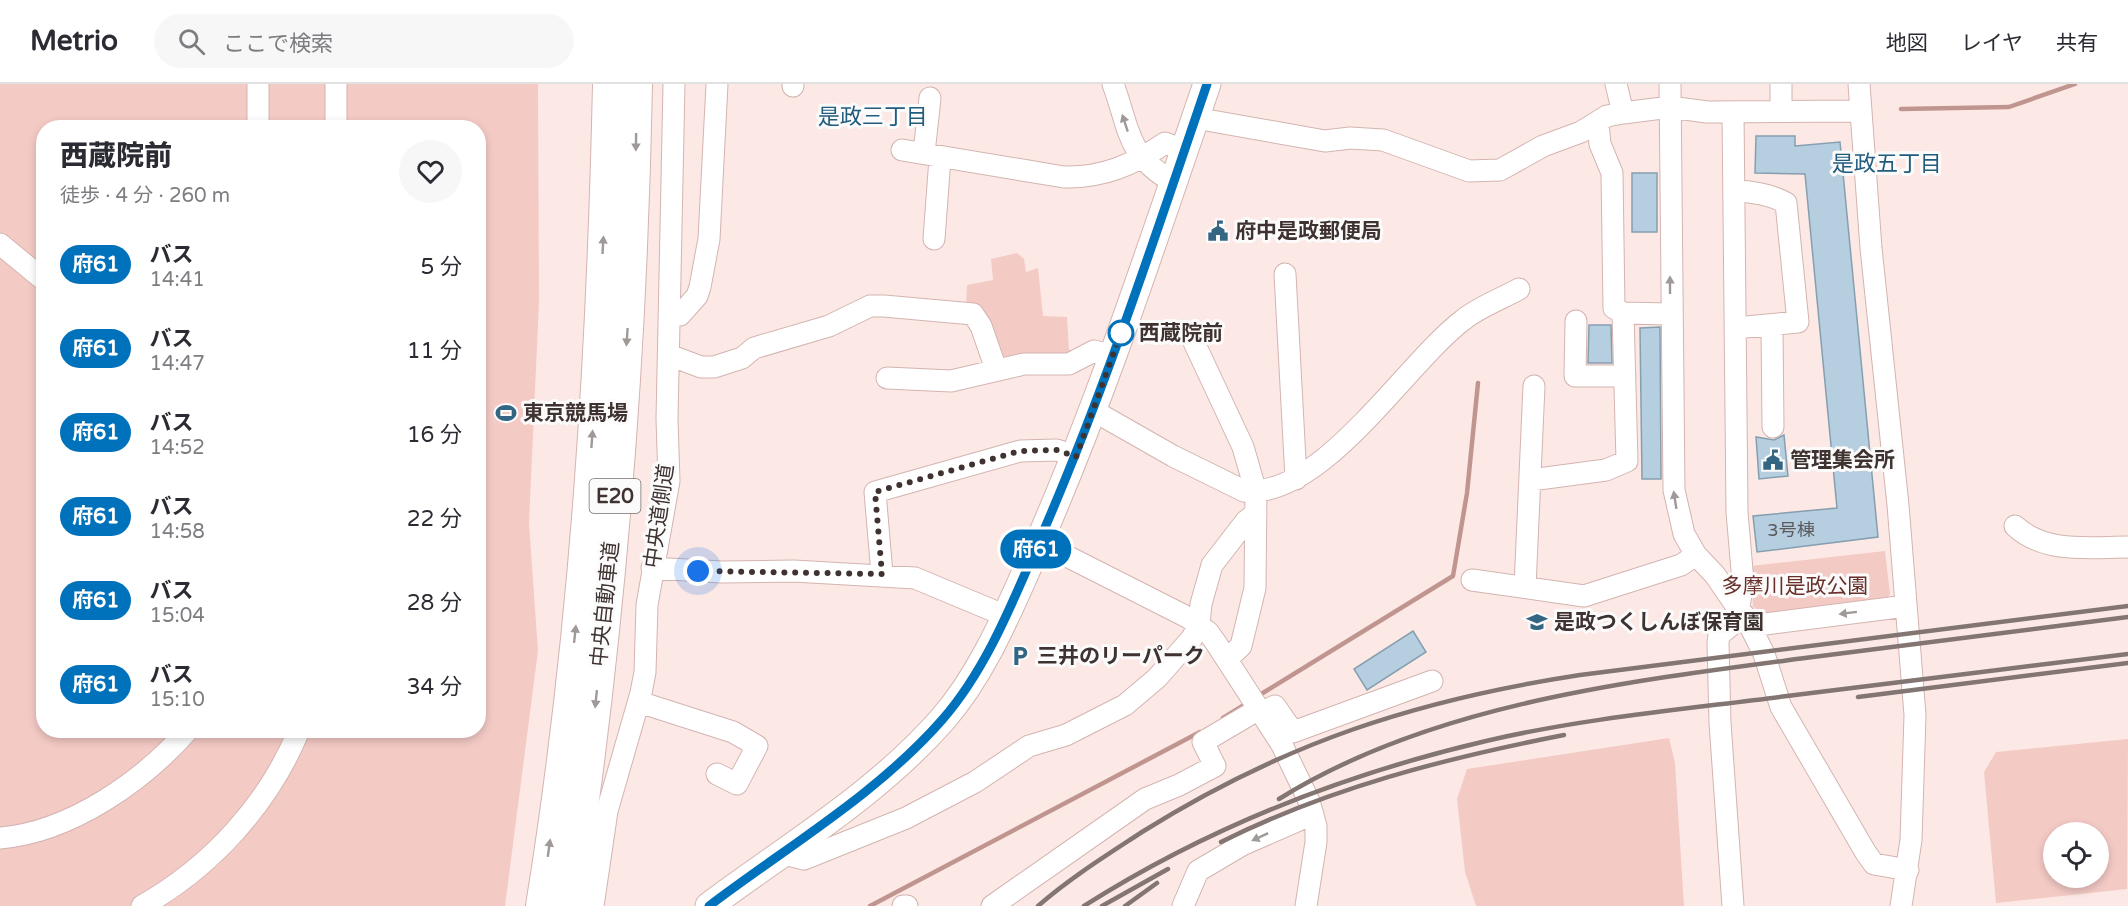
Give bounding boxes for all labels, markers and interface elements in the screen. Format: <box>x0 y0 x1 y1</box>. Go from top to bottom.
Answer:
search box <box>154 14 574 68</box>
text: Metrio <box>30 24 118 58</box>
icon: search <box>175 25 208 58</box>
text: ここで検索 <box>223 31 333 57</box>
text: 地図 <box>1886 31 1928 56</box>
text: レイヤ <box>1961 31 2023 56</box>
text: 共有 <box>2056 31 2098 56</box>
district label: 是政三丁目 <box>818 104 928 130</box>
one-way arrow <box>1120 114 1129 132</box>
one-way arrow <box>631 133 641 152</box>
text: 西蔵院前 <box>60 139 172 173</box>
button: heart <box>399 140 462 203</box>
district label: 是政五丁目 <box>1832 151 1942 177</box>
text: 徒歩 · 4 分 · 260 m <box>60 184 230 208</box>
public building icon: 府中是政郵便局 <box>1206 219 1230 243</box>
place label: 府中是政郵便局 <box>1235 219 1382 244</box>
one-way arrow <box>599 235 608 254</box>
text: バス <box>149 242 193 268</box>
text: 府61 <box>72 252 119 277</box>
text: 5 分 <box>420 254 462 280</box>
text: 14:41 <box>149 268 205 292</box>
one-way arrow <box>1665 275 1675 294</box>
marker: 西蔵院前 <box>1108 320 1134 346</box>
place label: 西蔵院前 <box>1139 321 1223 346</box>
text: バス <box>149 326 193 352</box>
one-way arrow <box>622 328 632 347</box>
text: 府61 <box>72 336 119 361</box>
text: 11 分 <box>407 338 462 364</box>
text: 14:47 <box>149 352 205 376</box>
sports icon: 東京競馬場 <box>494 401 518 425</box>
place label: 東京競馬場 <box>523 401 628 426</box>
text: バス <box>149 410 193 436</box>
text: 府61 <box>72 420 119 445</box>
text: 16 分 <box>407 422 462 448</box>
one-way arrow <box>587 430 596 449</box>
text: 14:52 <box>149 436 205 460</box>
public building icon: 管理集会所 <box>1761 448 1785 472</box>
place label: 管理集会所 <box>1790 448 1895 473</box>
street label: 中央道側道 <box>640 462 679 570</box>
road number: E20 <box>590 479 640 513</box>
one-way arrow <box>1671 491 1680 510</box>
text: バス <box>149 494 193 520</box>
text: 府61 <box>72 504 119 529</box>
text: 22 分 <box>407 506 462 532</box>
house number: 3号棟 <box>1767 519 1815 541</box>
text: 14:58 <box>149 520 205 544</box>
line badge: 府61 <box>1002 530 1070 568</box>
text: 府61 <box>1012 537 1060 562</box>
street label: 中央自動車道 <box>586 540 625 668</box>
your location <box>683 556 713 586</box>
park label: 多摩川是政公園 <box>1722 574 1869 599</box>
text: バス <box>149 578 193 604</box>
text: 府61 <box>72 588 119 613</box>
text: 28 分 <box>407 590 462 616</box>
text: 15:04 <box>149 604 205 628</box>
one-way arrow <box>1839 609 1858 618</box>
school or university icon: 是政つくしんぼ保育園 <box>1525 610 1549 634</box>
place label: 是政つくしんぼ保育園 <box>1554 610 1764 635</box>
one-way arrow <box>570 624 579 643</box>
parking icon: 三井のリーパーク <box>1008 644 1032 668</box>
place label: 三井のリーパーク <box>1037 644 1205 669</box>
text: バス <box>149 662 193 688</box>
text: 府61 <box>72 672 119 697</box>
text: 34 分 <box>407 674 462 700</box>
text: 15:10 <box>149 688 205 712</box>
one-way arrow <box>591 689 601 708</box>
map controls <box>2043 822 2109 888</box>
button: locate <box>2043 822 2109 888</box>
one-way arrow <box>1251 833 1268 842</box>
one-way arrow <box>544 838 553 857</box>

